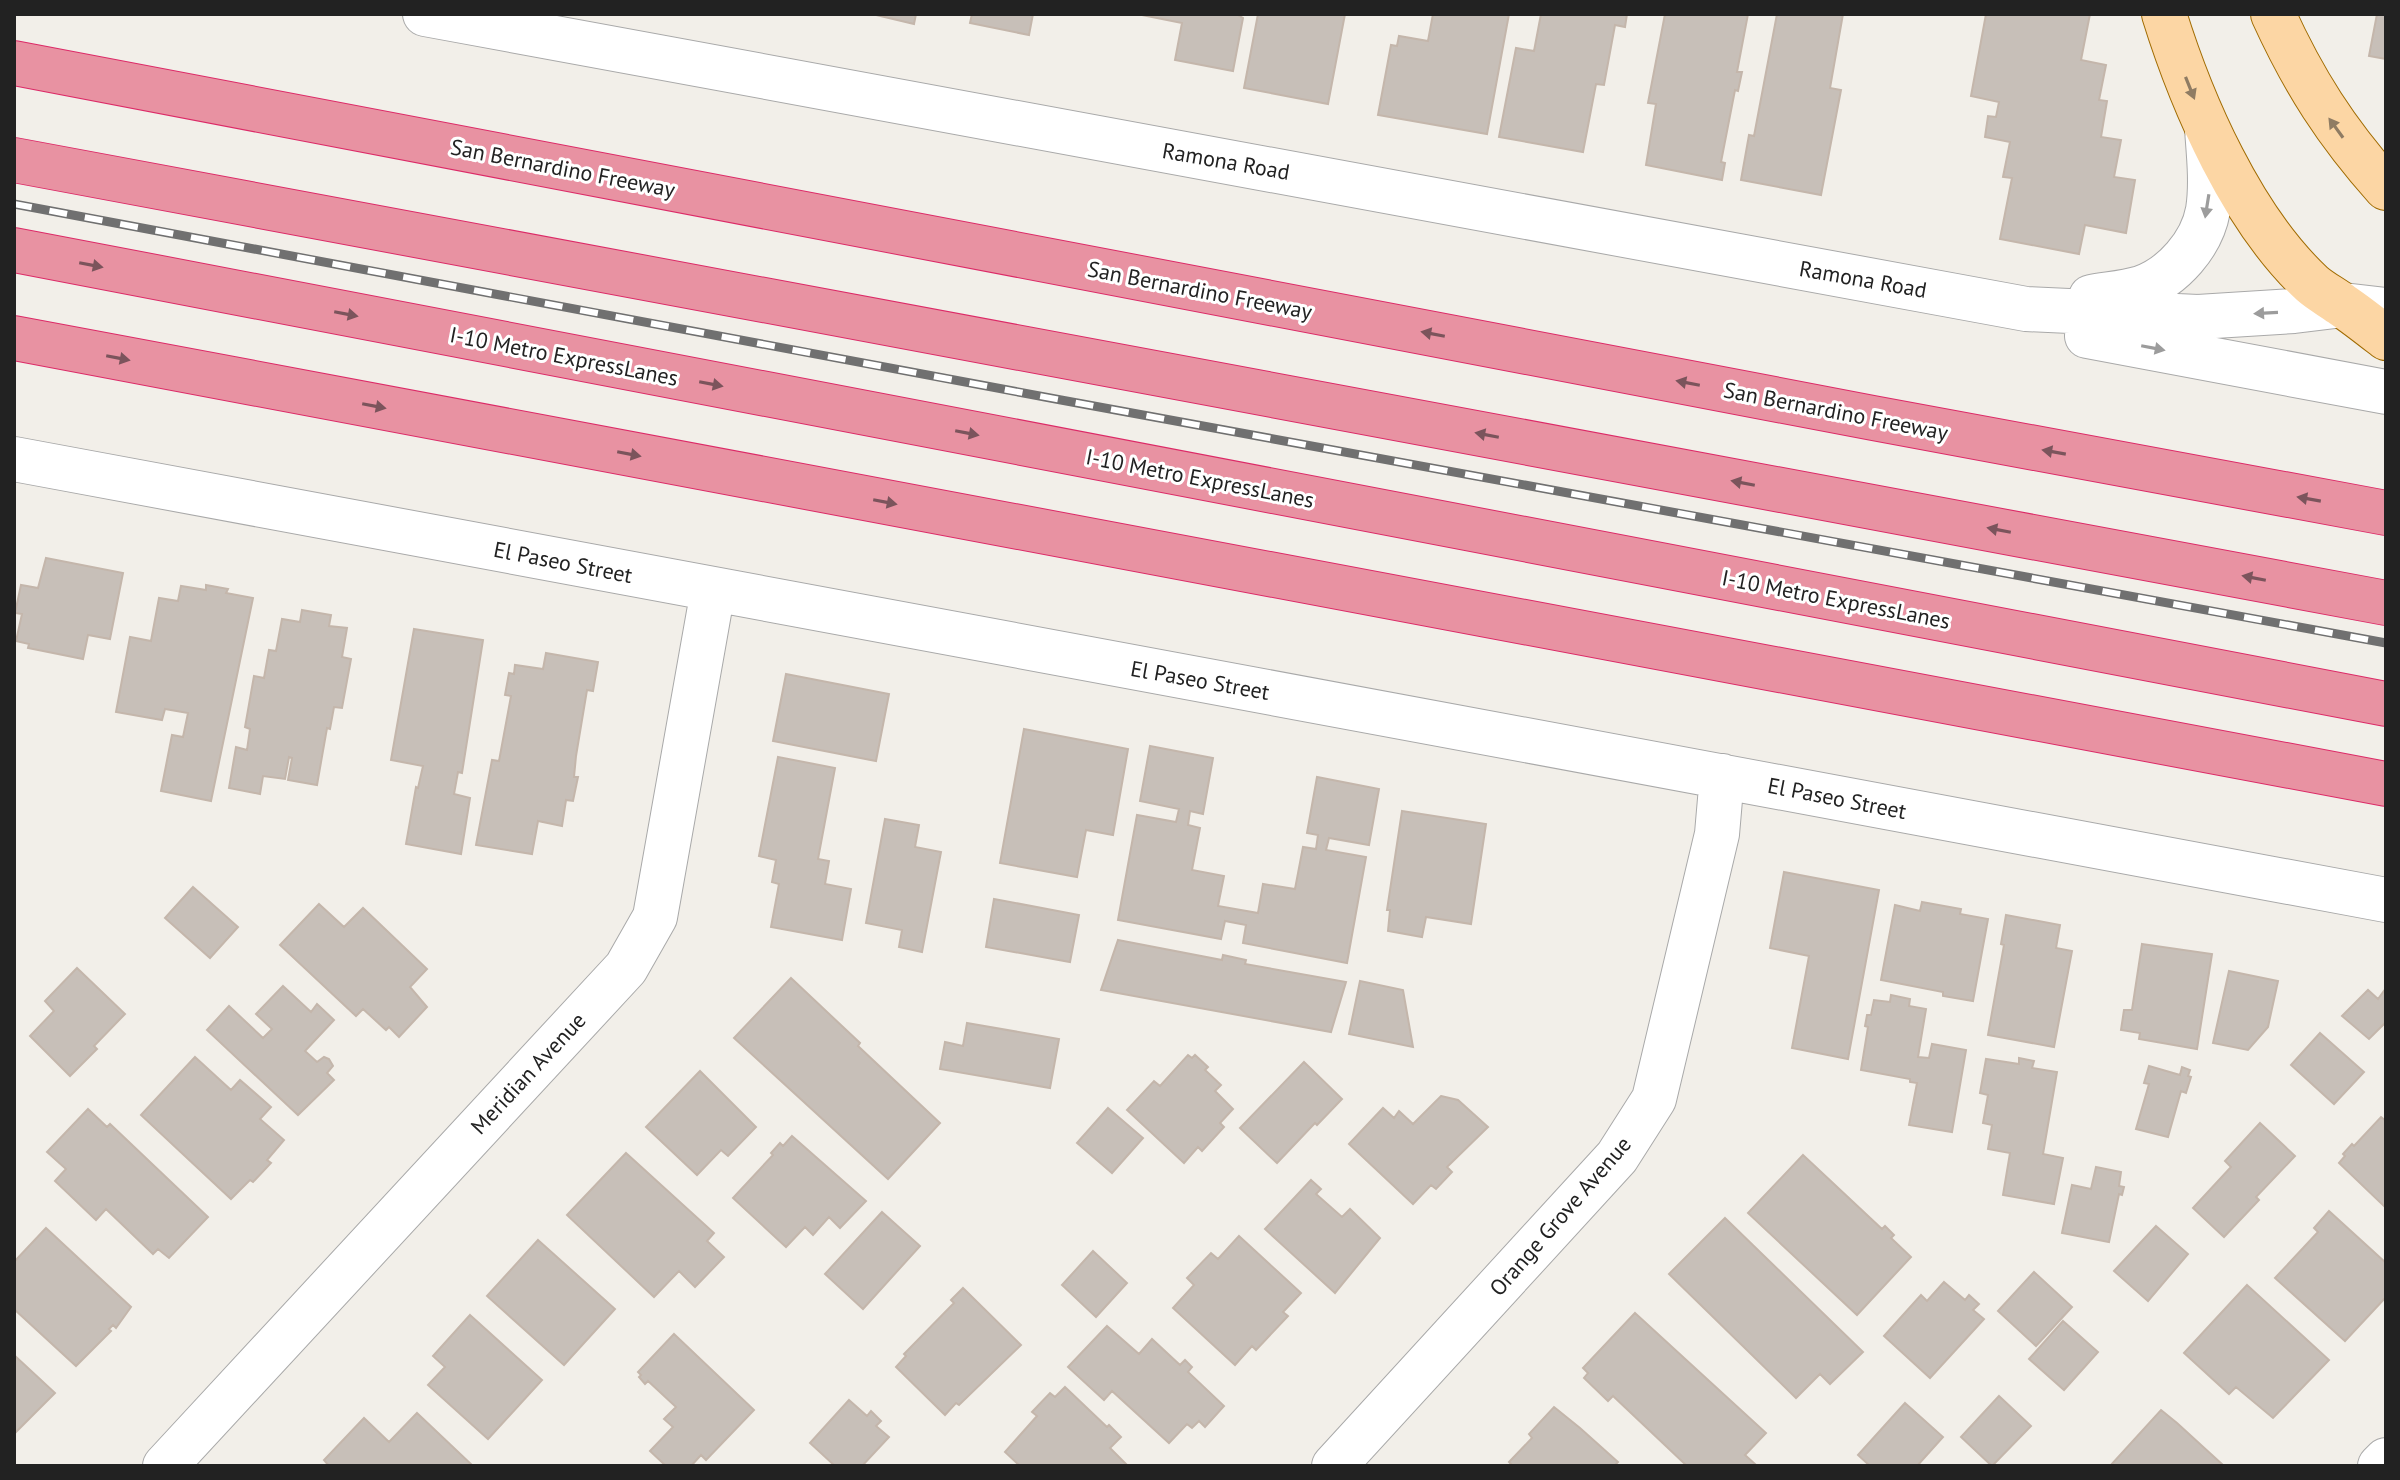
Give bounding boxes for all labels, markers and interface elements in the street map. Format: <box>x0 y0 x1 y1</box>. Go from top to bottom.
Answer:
one-way arrow <box>2183 76 2196 100</box>
one-way arrow <box>2329 118 2344 139</box>
street label: San Bernardino Freeway <box>448 133 678 204</box>
street label: Ramona Road <box>1160 136 1292 186</box>
one-way arrow <box>2200 194 2213 219</box>
street label: Ramona Road <box>1797 254 1929 304</box>
street label: San Bernardino Freeway <box>1085 255 1315 326</box>
one-way arrow <box>78 259 103 272</box>
one-way arrow <box>2253 306 2278 319</box>
one-way arrow <box>334 308 359 320</box>
street label: I-10 Metro ExpressLanes <box>448 320 680 392</box>
one-way arrow <box>1420 328 1445 340</box>
one-way arrow <box>2141 343 2166 355</box>
one-way arrow <box>106 352 131 364</box>
one-way arrow <box>1675 376 1700 389</box>
street label: San Bernardino Freeway <box>1721 376 1951 447</box>
one-way arrow <box>699 378 724 391</box>
one-way arrow <box>361 400 386 413</box>
one-way arrow <box>954 427 979 439</box>
one-way arrow <box>1475 428 1500 441</box>
street label: I-10 Metro ExpressLanes <box>1084 442 1316 514</box>
one-way arrow <box>2041 445 2066 457</box>
one-way arrow <box>617 449 642 461</box>
one-way arrow <box>1730 476 1755 488</box>
one-way arrow <box>2297 492 2322 504</box>
one-way arrow <box>872 497 897 509</box>
one-way arrow <box>1986 524 2011 536</box>
street label: El Paseo Street <box>491 535 635 589</box>
street label: I-10 Metro ExpressLanes <box>1720 563 1952 635</box>
one-way arrow <box>2241 572 2266 584</box>
street label: El Paseo Street <box>1128 654 1272 706</box>
street label: El Paseo Street <box>1765 771 1909 825</box>
street label: Meridian Avenue <box>464 1006 592 1140</box>
street label: Orange Grove Avenue <box>1483 1131 1637 1301</box>

